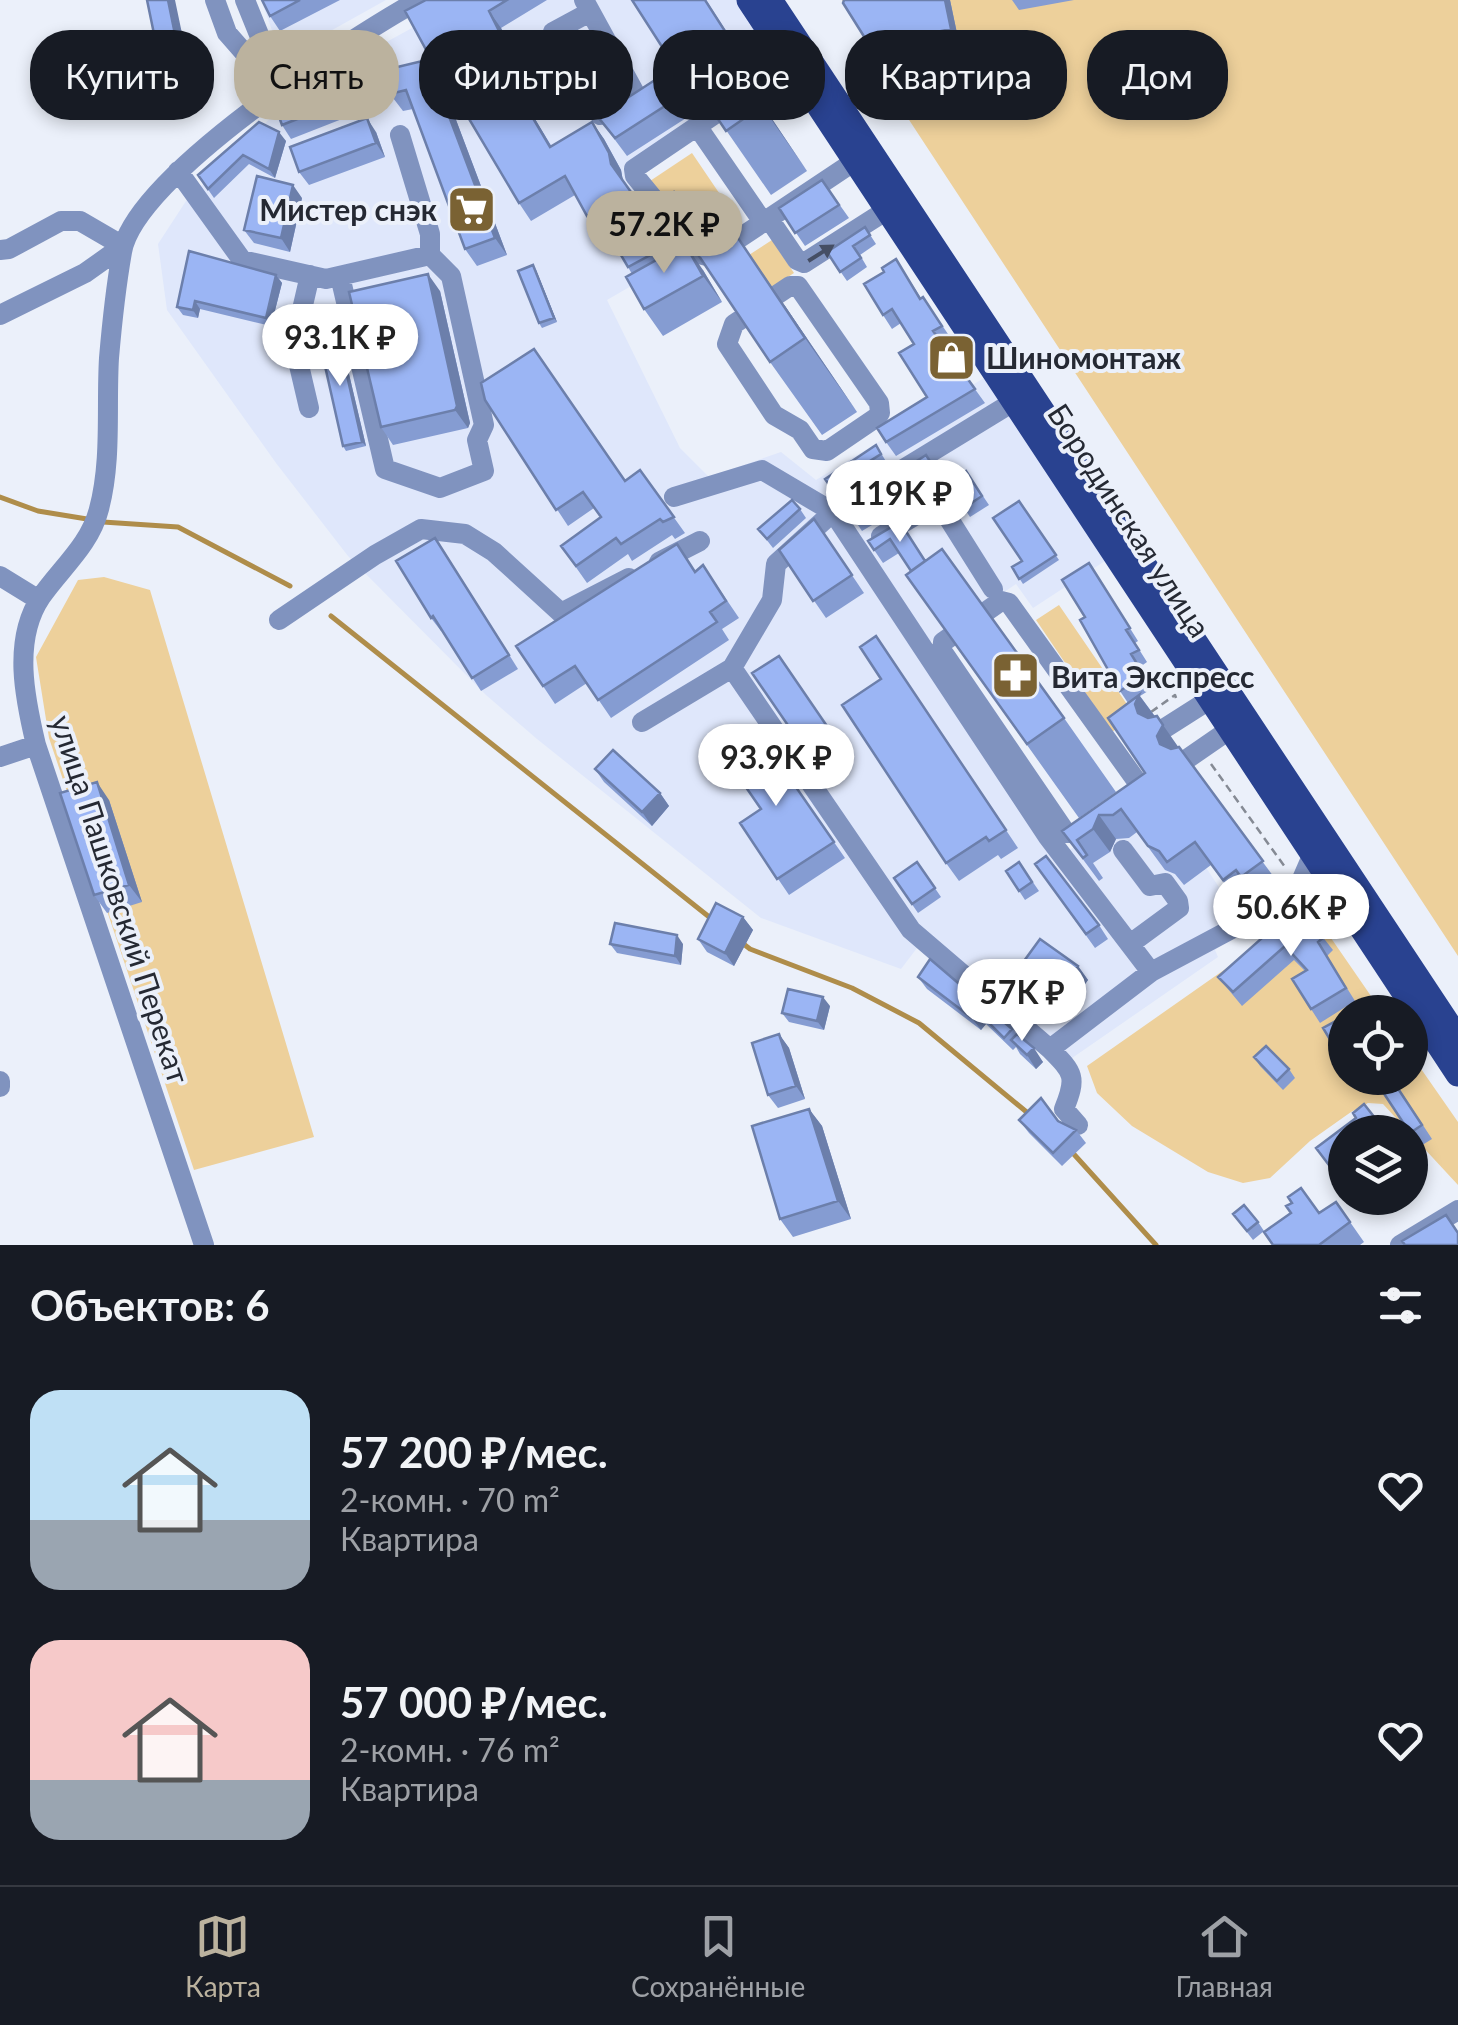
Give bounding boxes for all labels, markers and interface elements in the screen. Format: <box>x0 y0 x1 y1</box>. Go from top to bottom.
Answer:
chip: Купить <box>30 30 214 120</box>
chip: Снять <box>234 30 399 120</box>
chip: Фильтры <box>419 30 633 120</box>
chip: Новое <box>653 30 825 120</box>
chip: Квартира <box>845 30 1067 120</box>
chip: Дом <box>1087 30 1228 120</box>
supermarket icon: Мистер снэк <box>446 183 498 235</box>
place label: Мистер снэк <box>259 191 438 227</box>
pin: 57.2K ₽ <box>572 191 756 276</box>
text: 57.2K ₽ <box>608 204 720 243</box>
one-way arrow <box>808 245 835 263</box>
pin: 93.1K ₽ <box>248 304 432 389</box>
text: 93.1K ₽ <box>284 317 396 356</box>
shop icon: Шиномонтаж <box>925 331 977 383</box>
place label: Шиномонтаж <box>986 339 1181 375</box>
street label: Бородинская улица <box>1041 397 1219 643</box>
pin: 119K ₽ <box>819 460 981 545</box>
text: 119K ₽ <box>848 473 952 512</box>
pharmacy icon: Вита Экспресс <box>990 650 1042 702</box>
place label: Вита Экспресс <box>1051 658 1255 694</box>
street label: улица Пашковский Перекат <box>44 710 198 1088</box>
pin: 93.9K ₽ <box>684 724 868 809</box>
text: 93.9K ₽ <box>720 737 832 776</box>
pin: 50.6K ₽ <box>1199 874 1383 959</box>
text: 50.6K ₽ <box>1235 887 1347 926</box>
pin: 57K ₽ <box>952 959 1092 1044</box>
text: 57K ₽ <box>979 972 1065 1011</box>
map controls <box>1328 995 1428 1215</box>
button: locate <box>1328 995 1428 1095</box>
button: layers <box>1328 1115 1428 1215</box>
icon: filters <box>1373 1278 1428 1333</box>
text: Объектов: 6 <box>30 1280 270 1330</box>
text: 57 200 ₽/мес. <box>340 1427 608 1477</box>
icon: home <box>110 1430 230 1550</box>
icon: heart <box>1373 1463 1428 1518</box>
text: 2-комн. · 70 m² <box>340 1480 560 1519</box>
text: Квартира <box>340 1519 479 1558</box>
text: 57 000 ₽/мес. <box>340 1677 608 1727</box>
icon: home <box>110 1680 230 1800</box>
icon: heart <box>1373 1713 1428 1768</box>
text: 2-комн. · 76 m² <box>340 1730 560 1769</box>
text: Квартира <box>340 1769 479 1808</box>
tab: Карта <box>185 1909 261 2003</box>
tab: Сохранённые <box>631 1909 805 2003</box>
tab: Главная <box>1176 1909 1273 2003</box>

